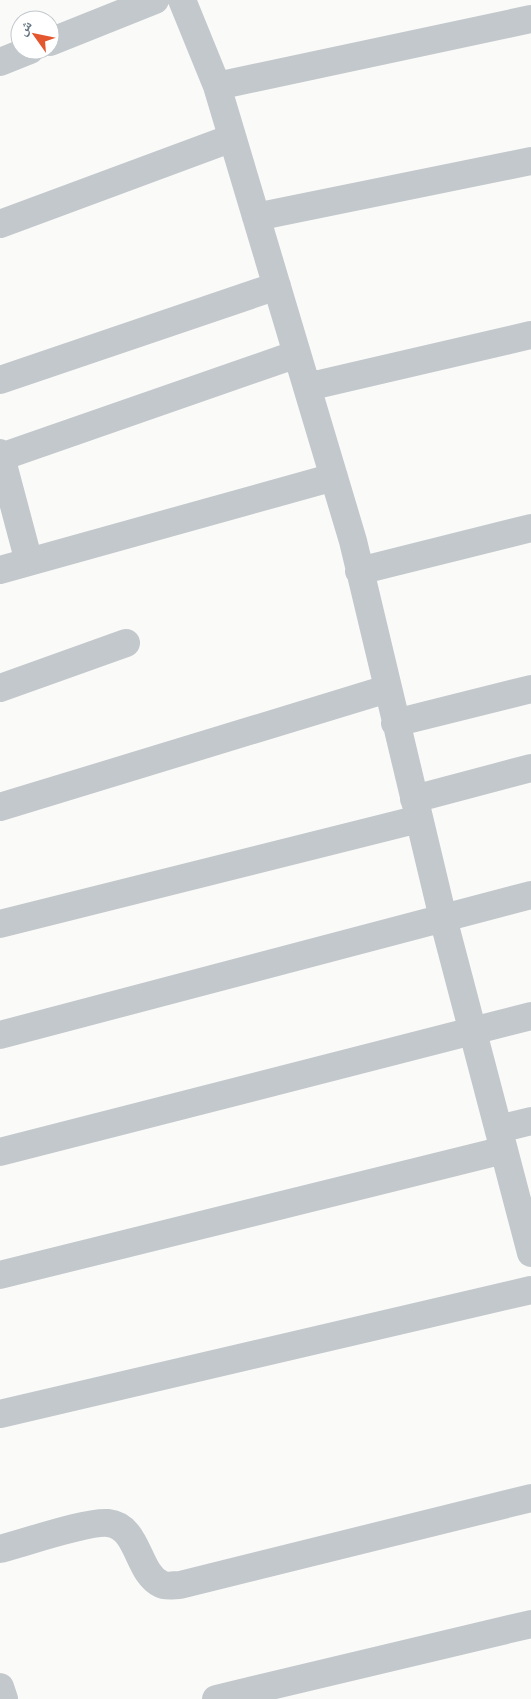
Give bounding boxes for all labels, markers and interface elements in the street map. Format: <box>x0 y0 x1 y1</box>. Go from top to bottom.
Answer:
north arrow <box>10 10 60 60</box>
text: ش <box>13 17 36 39</box>

